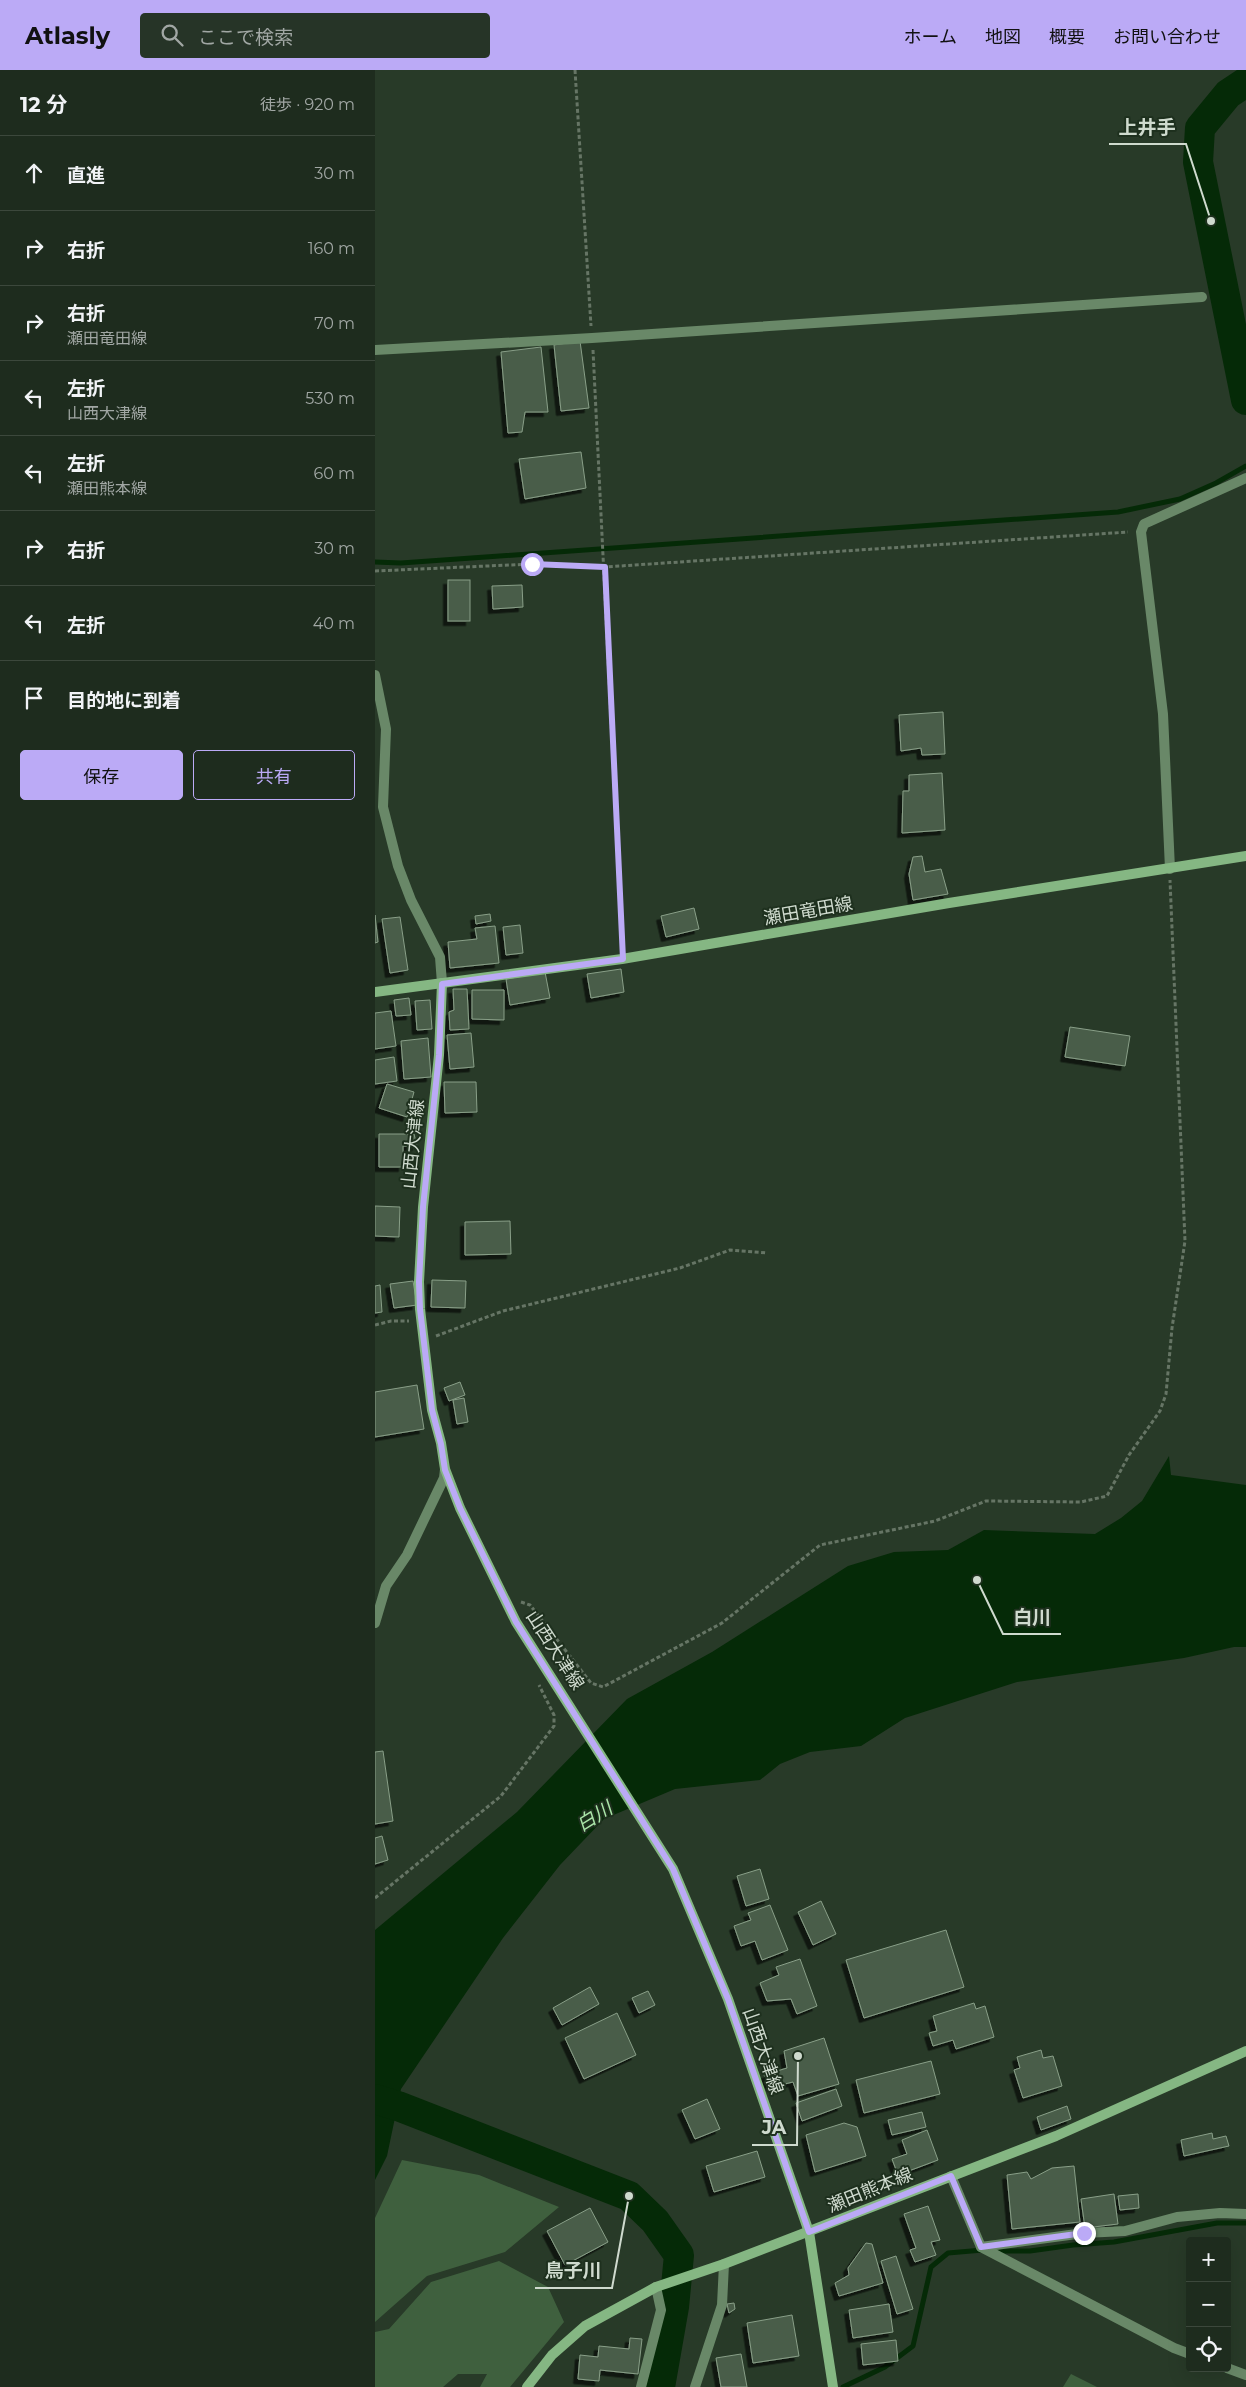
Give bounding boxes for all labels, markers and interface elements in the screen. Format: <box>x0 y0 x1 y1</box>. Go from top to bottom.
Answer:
search box <box>140 13 490 58</box>
text: Atlasly <box>25 21 110 50</box>
icon: search <box>158 21 186 49</box>
text: ここで検索 <box>198 26 293 49</box>
text: ホーム <box>904 26 957 48</box>
text: 地図 <box>985 26 1021 48</box>
text: 概要 <box>1049 26 1085 48</box>
text: お問い合わせ <box>1113 26 1221 48</box>
text: 12 分 <box>20 92 68 117</box>
text: 徒歩 · 920 m <box>260 95 355 114</box>
callout: 上井手 <box>1109 110 1186 144</box>
text: 上井手 <box>1118 116 1176 139</box>
icon: ahead <box>20 159 48 187</box>
text: 直進 <box>67 164 105 187</box>
text: 30 m <box>314 164 355 183</box>
icon: right <box>20 234 48 262</box>
text: 右折 <box>67 239 105 262</box>
text: 160 m <box>308 239 355 258</box>
text: 右折 <box>67 302 105 325</box>
icon: right <box>20 309 48 337</box>
text: 70 m <box>314 314 355 333</box>
text: 瀬田竜田線 <box>67 329 147 348</box>
text: 左折 <box>67 377 105 400</box>
icon: left <box>20 384 48 412</box>
text: 530 m <box>305 389 355 408</box>
text: 山西大津線 <box>67 404 147 423</box>
text: 左折 <box>67 452 105 475</box>
icon: left <box>20 459 48 487</box>
text: 60 m <box>313 464 355 483</box>
text: 瀬田熊本線 <box>67 479 147 498</box>
icon: right <box>20 534 48 562</box>
text: 右折 <box>67 539 105 562</box>
text: 30 m <box>314 539 355 558</box>
route start <box>521 553 544 576</box>
icon: left <box>20 609 48 637</box>
text: 左折 <box>67 614 105 637</box>
text: 40 m <box>313 614 355 633</box>
icon: arrive <box>20 684 48 712</box>
text: 目的地に到着 <box>67 689 181 712</box>
button: 保存 <box>20 750 183 800</box>
button: 共有 <box>193 750 355 800</box>
street label: 瀬田竜田線 <box>762 892 854 930</box>
street label: 山西大津線 <box>397 1098 429 1190</box>
callout: 白川 <box>1003 1600 1061 1634</box>
street label: 山西大津線 <box>521 1606 589 1694</box>
text: 白川 <box>1013 1606 1051 1629</box>
water label: 白川 <box>572 1796 618 1836</box>
street label: 山西大津線 <box>738 2005 788 2097</box>
callout: JA <box>752 2111 797 2145</box>
text: JA <box>761 2116 787 2139</box>
street label: 瀬田熊本線 <box>824 2163 916 2217</box>
route end <box>1073 2222 1096 2245</box>
map controls <box>1186 2237 1231 2372</box>
button: + <box>1186 2237 1231 2282</box>
callout: 鳥子川 <box>535 2254 612 2288</box>
text: 鳥子川 <box>544 2259 602 2282</box>
button: − <box>1186 2282 1231 2327</box>
button: locate <box>1186 2327 1231 2372</box>

